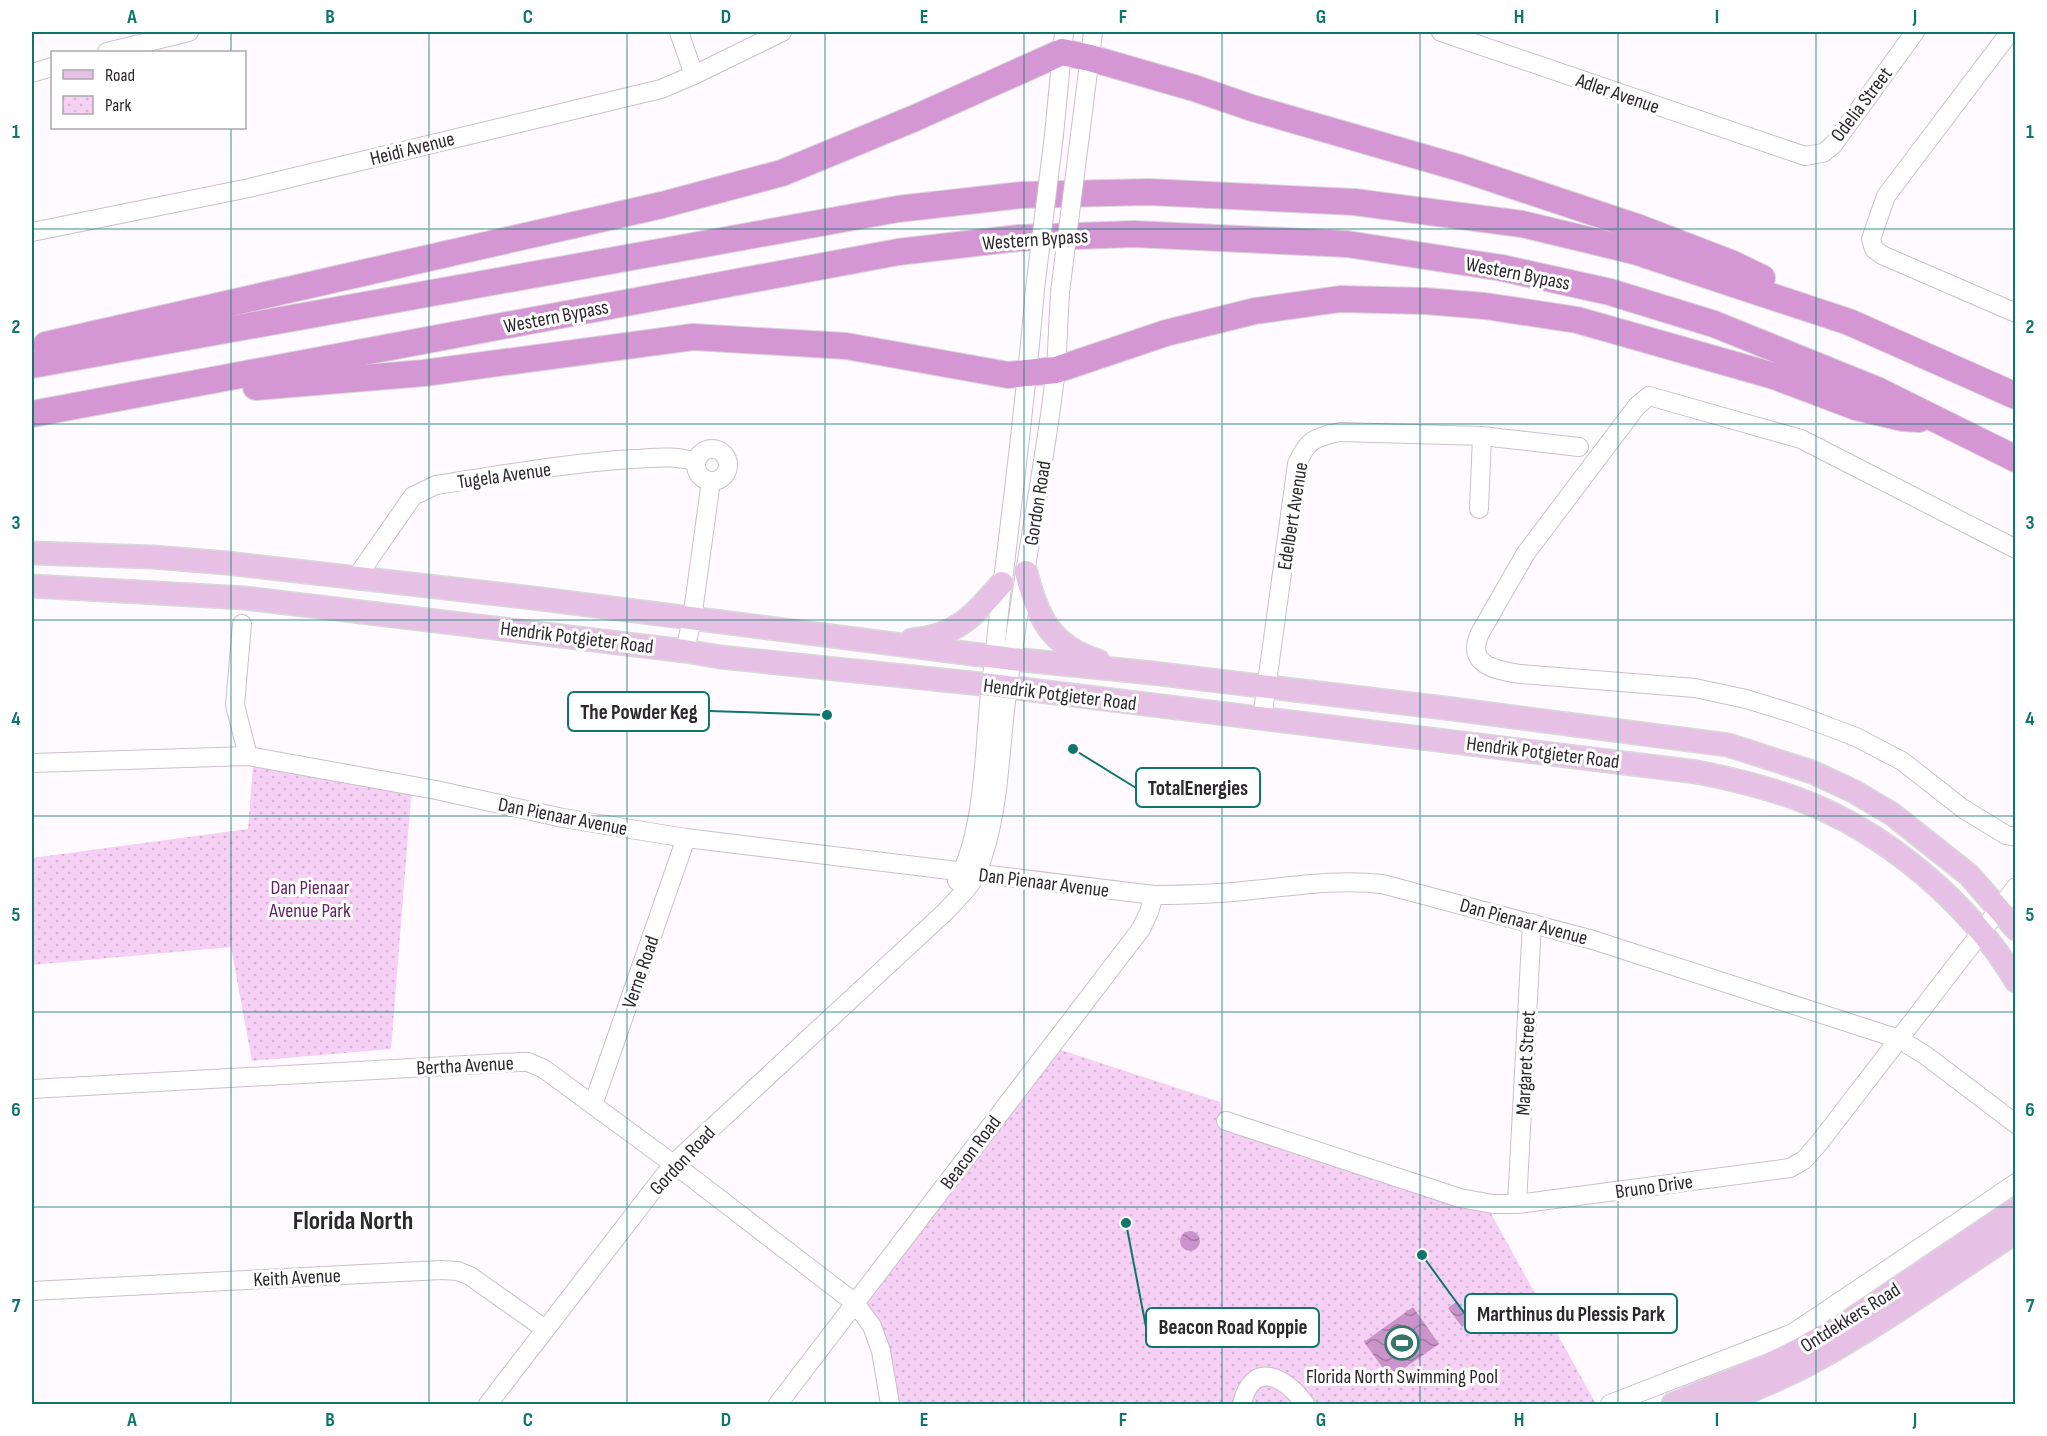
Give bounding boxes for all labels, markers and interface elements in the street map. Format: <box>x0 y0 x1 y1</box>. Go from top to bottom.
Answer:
text: A <box>126 5 137 29</box>
text: B <box>325 5 335 29</box>
text: C <box>523 5 533 29</box>
text: D <box>721 5 731 29</box>
text: E <box>920 5 928 29</box>
text: F <box>1119 5 1127 29</box>
text: G <box>1316 5 1326 29</box>
text: H <box>1514 5 1524 29</box>
text: I <box>1715 5 1719 29</box>
text: J <box>1912 5 1917 29</box>
legend <box>51 51 246 129</box>
street label: Odelia Street <box>1826 63 1898 147</box>
text: Road <box>105 65 135 86</box>
street label: Adler Avenue <box>1572 68 1662 119</box>
text: Park <box>105 95 131 116</box>
text: 1 <box>12 120 20 144</box>
text: 1 <box>2026 120 2034 144</box>
street label: Heidi Avenue <box>368 127 457 171</box>
street label: Western Bypass <box>981 224 1089 256</box>
street label: Western Bypass <box>1464 252 1572 296</box>
street label: Western Bypass <box>502 295 610 339</box>
text: 2 <box>12 315 20 339</box>
text: 2 <box>2026 315 2034 339</box>
street label: Tugela Avenue <box>456 458 553 494</box>
street label: Gordon Road <box>1019 459 1057 547</box>
street label: Edelbert Avenue <box>1273 461 1313 572</box>
text: 3 <box>12 511 21 535</box>
text: 3 <box>2026 511 2035 535</box>
street label: Hendrik Potgieter Road <box>499 617 655 659</box>
street label: Hendrik Potgieter Road <box>982 674 1138 716</box>
callout: The Powder Keg <box>568 692 709 731</box>
text: The Powder Keg <box>580 700 698 725</box>
text: 4 <box>11 707 21 731</box>
text: 4 <box>2025 707 2035 731</box>
street label: Hendrik Potgieter Road <box>1465 732 1621 774</box>
callout: TotalEnergies <box>1136 768 1260 807</box>
text: TotalEnergies <box>1148 776 1248 801</box>
street label: Dan Pienaar Avenue <box>496 793 629 841</box>
street label: Dan Pienaar Avenue <box>977 863 1110 903</box>
park label: Dan Pienaar Avenue Park <box>268 876 351 923</box>
street label: Dan Pienaar Avenue <box>1457 893 1590 951</box>
text: 5 <box>12 903 21 927</box>
text: 5 <box>2026 903 2035 927</box>
street label: Verne Road <box>617 933 665 1012</box>
street label: Margaret Street <box>1511 1010 1541 1116</box>
street label: Bertha Avenue <box>416 1051 514 1081</box>
text: 6 <box>11 1098 21 1122</box>
text: 6 <box>2025 1098 2035 1122</box>
street label: Beacon Road <box>935 1111 1006 1194</box>
street label: Gordon Road <box>645 1121 721 1200</box>
street label: Bruno Drive <box>1614 1170 1694 1204</box>
district label: Florida North <box>293 1206 413 1237</box>
street label: Keith Avenue <box>253 1264 341 1292</box>
street label: Ontdekkers Road <box>1796 1278 1905 1358</box>
text: 7 <box>12 1294 21 1318</box>
callout: Marthinus du Plessis Park <box>1465 1294 1677 1333</box>
text: 7 <box>2026 1294 2035 1318</box>
text: Marthinus du Plessis Park <box>1477 1302 1665 1327</box>
callout: Beacon Road Koppie <box>1146 1308 1319 1347</box>
text: Beacon Road Koppie <box>1159 1315 1307 1340</box>
sports icon: Florida North Swimming Pool <box>1384 1325 1420 1361</box>
place label: Florida North Swimming Pool <box>1306 1365 1498 1389</box>
text: A <box>126 1408 137 1432</box>
text: B <box>325 1408 335 1432</box>
text: C <box>523 1408 533 1432</box>
text: D <box>721 1408 731 1432</box>
text: E <box>920 1408 928 1432</box>
text: F <box>1119 1408 1127 1432</box>
text: G <box>1316 1408 1326 1432</box>
text: H <box>1514 1408 1524 1432</box>
text: I <box>1715 1408 1719 1432</box>
text: J <box>1912 1408 1917 1432</box>

